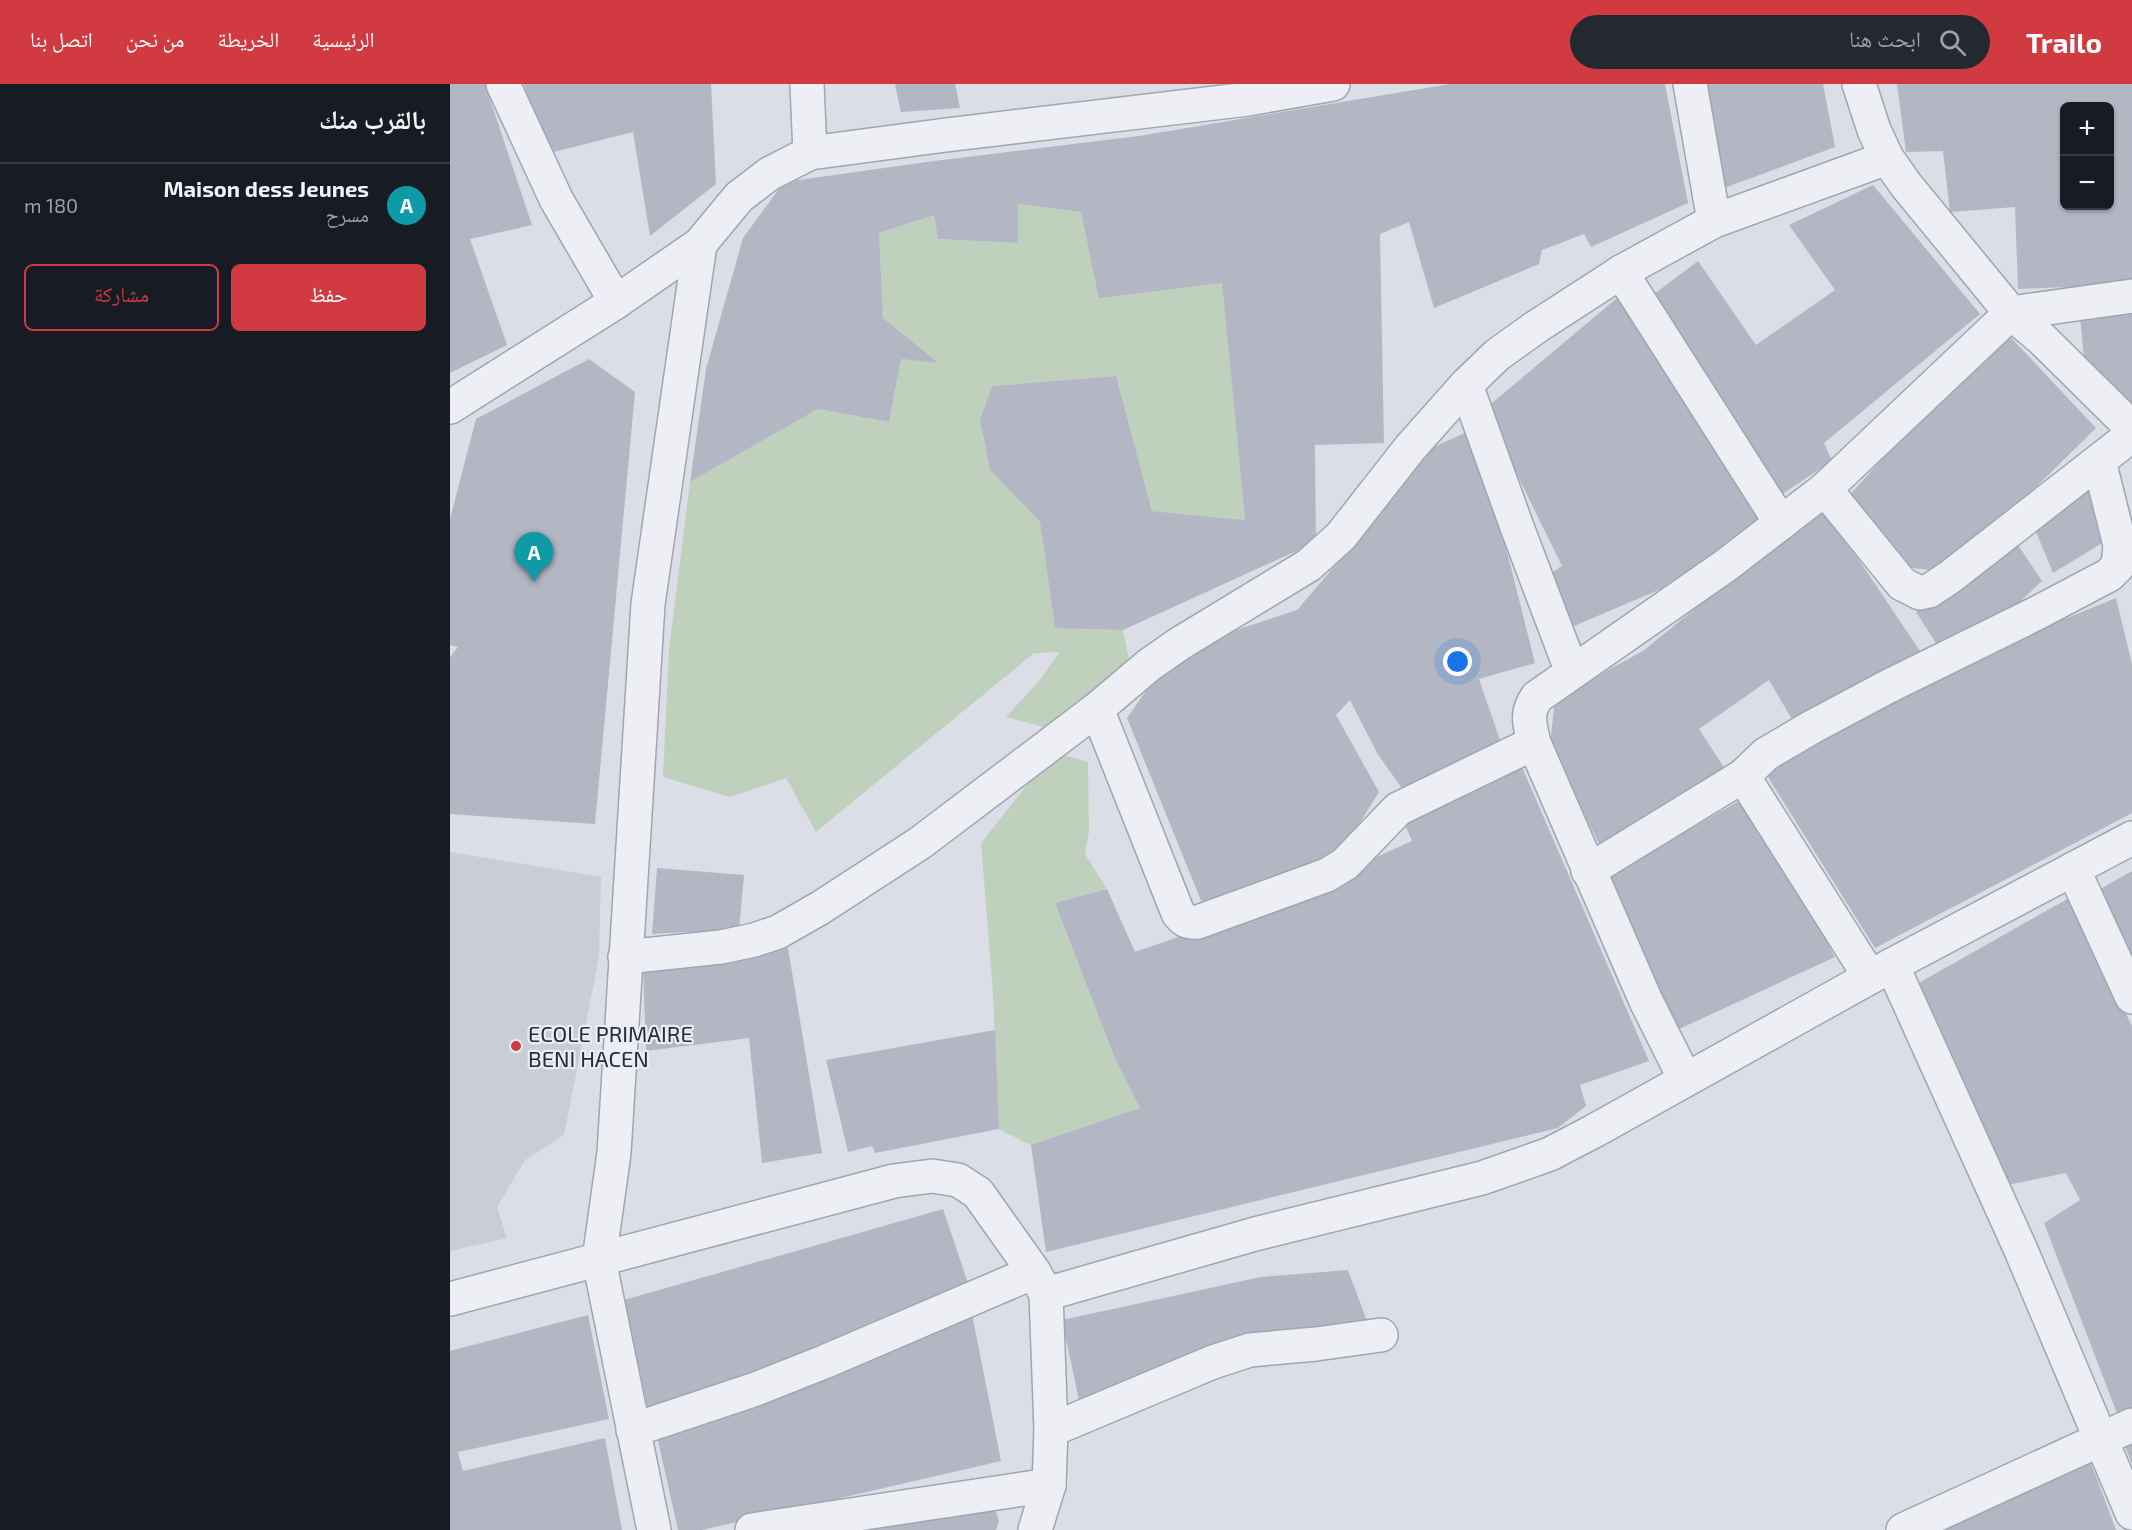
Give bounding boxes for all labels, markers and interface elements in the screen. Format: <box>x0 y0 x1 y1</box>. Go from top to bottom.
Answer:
search box <box>1570 15 1990 69</box>
text: ابحث هنا <box>1849 25 1921 51</box>
text: Trailo <box>2026 25 2102 59</box>
text: اتصل بنا <box>30 26 93 51</box>
text: من نحن <box>126 26 184 51</box>
text: الخريطة <box>217 26 279 51</box>
text: الرئيسية <box>312 26 375 51</box>
icon: search <box>1936 26 1969 59</box>
map controls <box>2060 102 2114 210</box>
button: + <box>2060 102 2114 156</box>
text: بالقرب منك <box>319 103 426 134</box>
button: − <box>2060 156 2114 210</box>
text: Maison dess Jeunes <box>163 175 369 201</box>
text: 180 m <box>24 193 78 217</box>
text: A <box>400 193 413 217</box>
text: مسرح <box>326 202 369 226</box>
button: مشاركة <box>24 264 219 331</box>
button: حفظ <box>231 264 426 331</box>
pin: A <box>514 532 554 582</box>
your location <box>1443 647 1472 676</box>
place label: ECOLE PRIMAIRE BENI HACEN <box>528 1020 693 1071</box>
marker: ECOLE PRIMAIRE BENI HACEN <box>509 1039 523 1053</box>

